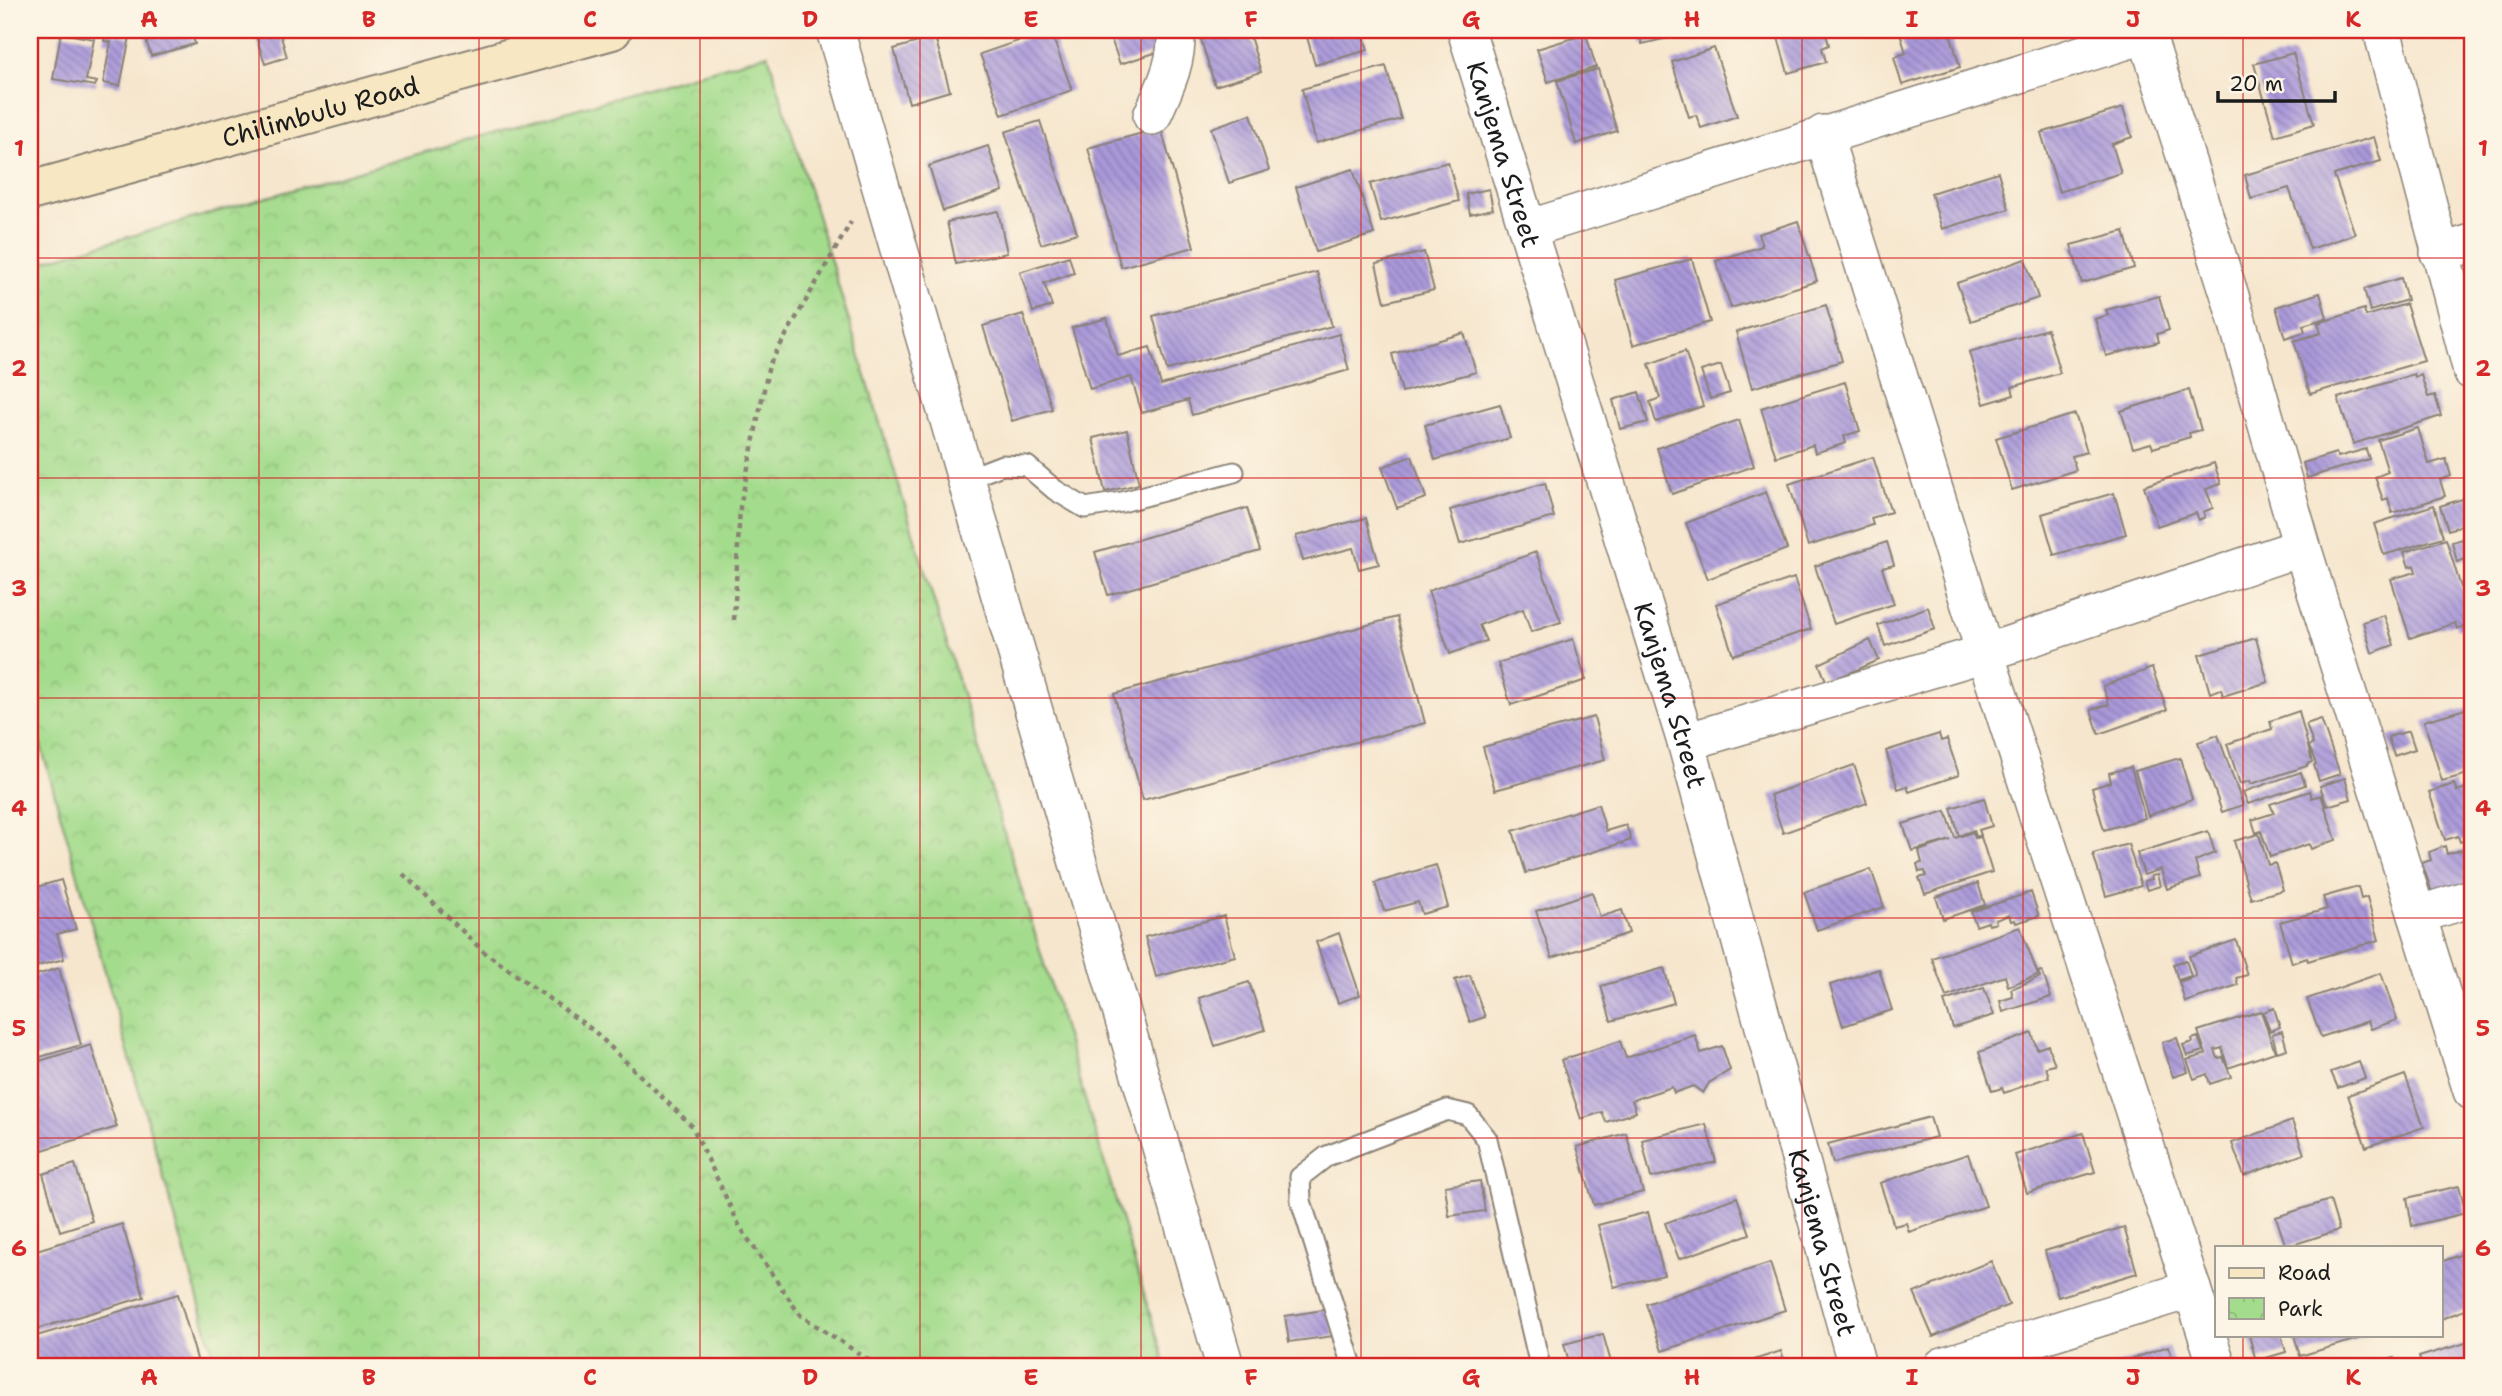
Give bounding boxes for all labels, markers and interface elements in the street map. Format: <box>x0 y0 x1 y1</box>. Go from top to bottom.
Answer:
text: A <box>140 4 158 34</box>
text: B <box>362 4 376 34</box>
text: C <box>583 4 597 34</box>
text: D <box>802 4 818 34</box>
text: E <box>1023 4 1039 34</box>
text: F <box>1244 4 1258 34</box>
text: G <box>1462 4 1481 34</box>
text: H <box>1684 4 1700 34</box>
text: I <box>1906 4 1919 34</box>
text: J <box>2126 4 2140 34</box>
text: K <box>2345 4 2361 34</box>
street label: Kanjema Street <box>1459 57 1550 252</box>
scale bar <box>2218 60 2336 104</box>
street label: Chilimbulu Road <box>218 67 423 155</box>
text: 20 m <box>2229 70 2283 98</box>
text: 1 <box>14 133 24 163</box>
text: 1 <box>2478 133 2488 163</box>
text: 2 <box>11 353 27 383</box>
text: 2 <box>2475 353 2491 383</box>
text: 3 <box>11 573 27 603</box>
text: 3 <box>2475 573 2491 603</box>
street label: Kanjema Street <box>1626 598 1715 792</box>
text: 4 <box>11 793 27 823</box>
text: 4 <box>2475 793 2491 823</box>
text: 5 <box>12 1013 26 1043</box>
text: 5 <box>2476 1013 2490 1043</box>
street label: Kanjema Street <box>1781 1145 1866 1340</box>
text: 6 <box>11 1233 27 1263</box>
text: 6 <box>2475 1233 2491 1263</box>
legend <box>2215 1246 2442 1336</box>
text: Road <box>2278 1259 2331 1287</box>
text: Park <box>2278 1295 2323 1323</box>
text: A <box>140 1362 158 1392</box>
text: B <box>362 1362 376 1392</box>
text: C <box>583 1362 597 1392</box>
text: D <box>802 1362 818 1392</box>
text: E <box>1023 1362 1039 1392</box>
text: F <box>1244 1362 1258 1392</box>
text: G <box>1462 1362 1481 1392</box>
text: H <box>1684 1362 1700 1392</box>
text: I <box>1906 1362 1919 1392</box>
text: J <box>2126 1362 2140 1392</box>
text: K <box>2345 1362 2361 1392</box>

